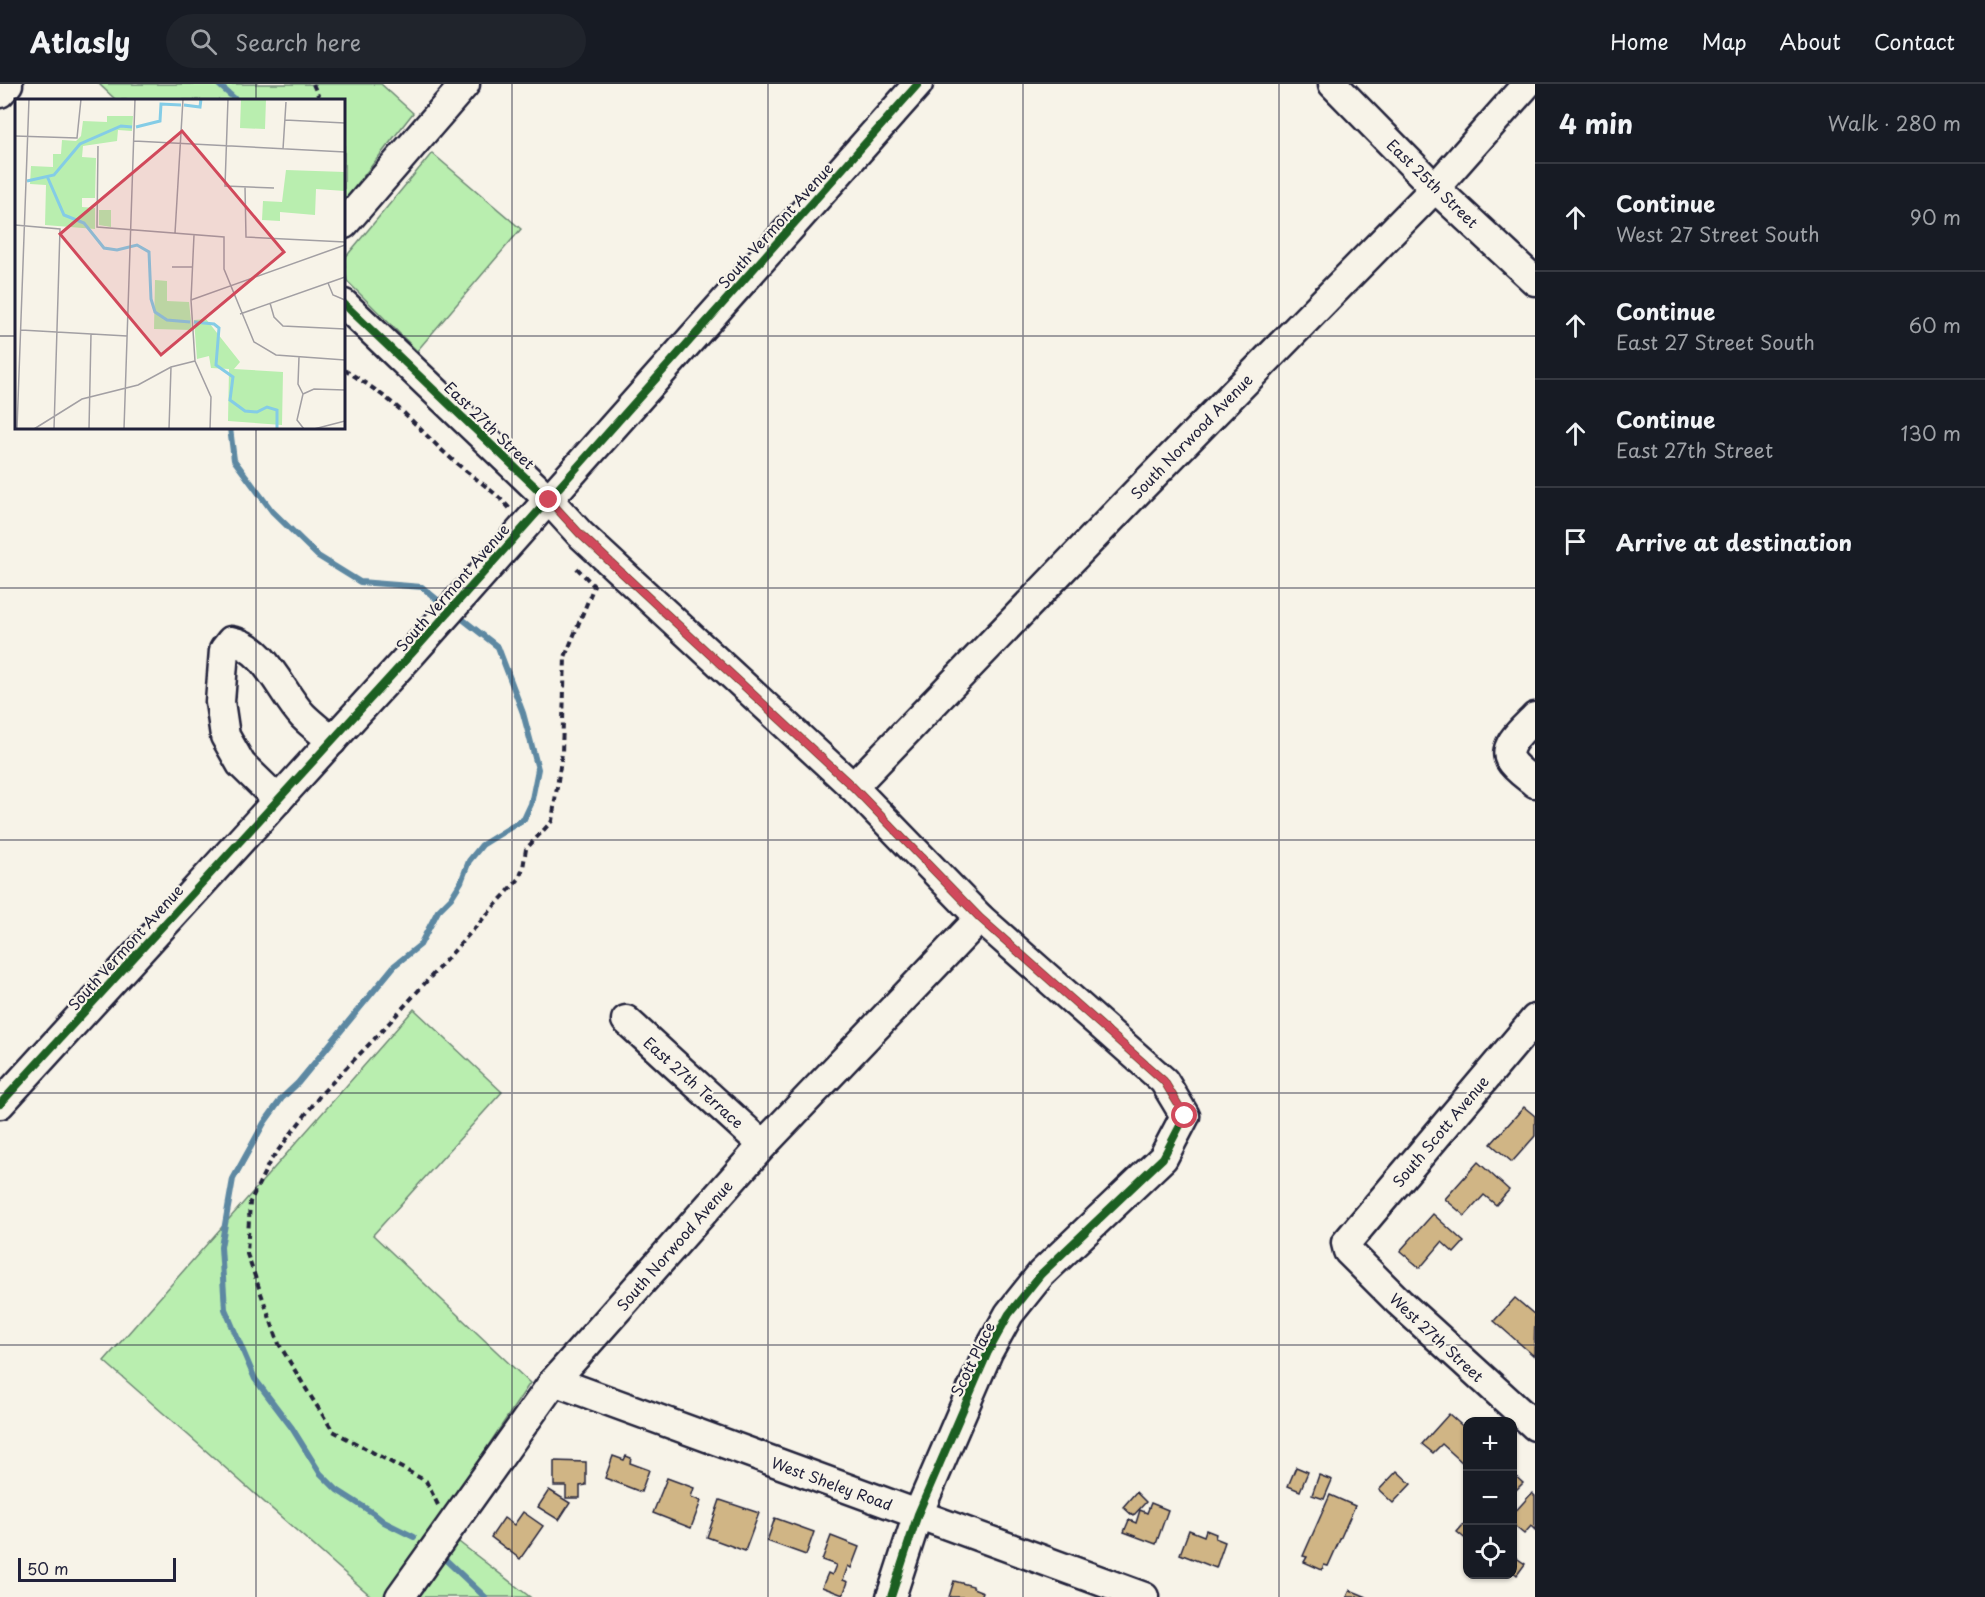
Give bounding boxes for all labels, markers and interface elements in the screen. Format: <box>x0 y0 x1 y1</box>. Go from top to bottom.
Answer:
search box <box>166 14 586 68</box>
text: Atlasly <box>30 20 130 63</box>
icon: search <box>187 25 220 58</box>
text: Search here <box>235 25 361 58</box>
text: Home <box>1610 25 1669 57</box>
text: Map <box>1702 25 1747 57</box>
text: About <box>1780 25 1841 57</box>
text: Contact <box>1874 25 1955 57</box>
inset map <box>15 99 345 429</box>
text: 4 min <box>1559 104 1633 143</box>
text: Walk · 280 m <box>1828 108 1961 138</box>
street label: East 25th Street <box>1382 133 1484 233</box>
street label: South Vermont Avenue <box>712 157 838 293</box>
text: Continue <box>1616 186 1715 219</box>
icon: ahead <box>1559 201 1592 234</box>
text: 90 m <box>1910 202 1961 232</box>
text: West 27 Street South <box>1616 219 1820 249</box>
text: Continue <box>1616 294 1715 327</box>
icon: ahead <box>1559 309 1592 342</box>
text: 60 m <box>1909 310 1961 340</box>
text: East 27 Street South <box>1616 327 1815 357</box>
street label: South Norwood Avenue <box>1125 368 1257 504</box>
street label: East 27th Street <box>440 376 540 474</box>
text: Continue <box>1616 402 1715 435</box>
icon: ahead <box>1559 417 1592 450</box>
text: 130 m <box>1901 418 1961 448</box>
text: East 27th Street <box>1616 435 1773 465</box>
route end <box>535 486 561 512</box>
street label: South Vermont Avenue <box>390 518 514 656</box>
icon: arrive <box>1559 525 1592 558</box>
text: Arrive at destination <box>1616 525 1852 558</box>
street label: South Vermont Avenue <box>62 879 188 1015</box>
street label: East 27th Terrace <box>639 1031 749 1133</box>
street label: South Scott Avenue <box>1386 1070 1494 1192</box>
route start <box>1171 1102 1197 1128</box>
street label: South Norwood Avenue <box>611 1175 737 1315</box>
street label: West 27th Street <box>1385 1287 1489 1387</box>
street label: Scott Place <box>944 1318 1000 1400</box>
map controls <box>1463 1417 1517 1579</box>
button: + <box>1463 1417 1517 1471</box>
street label: West Sheley Road <box>768 1450 896 1516</box>
button: − <box>1463 1471 1517 1525</box>
button: locate <box>1463 1525 1517 1579</box>
scale bar <box>18 1555 176 1582</box>
text: 50 m <box>27 1556 68 1580</box>

